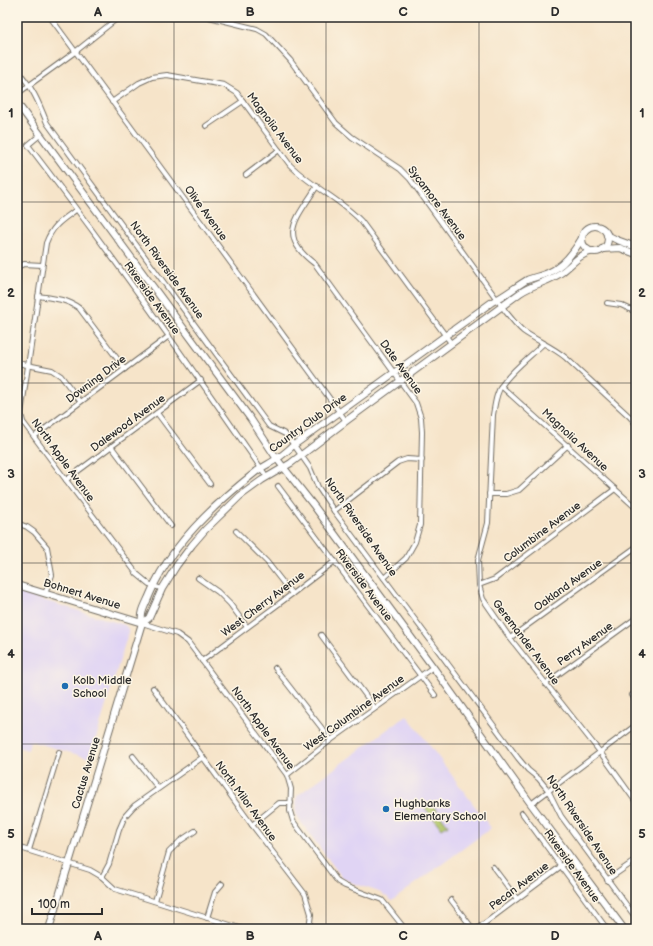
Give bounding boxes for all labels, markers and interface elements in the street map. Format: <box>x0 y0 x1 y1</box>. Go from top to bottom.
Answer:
text: A <box>93 4 102 20</box>
text: B <box>245 4 255 20</box>
text: C <box>398 4 408 20</box>
text: D <box>550 4 560 20</box>
street label: Magnolia Avenue <box>244 90 306 166</box>
text: 1 <box>8 105 14 121</box>
text: 1 <box>639 105 645 121</box>
street label: Sycamore Avenue <box>405 164 469 243</box>
street label: Olive Avenue <box>182 183 231 243</box>
street label: North Riverside Avenue <box>127 219 207 321</box>
street label: Riverside Avenue <box>121 259 183 337</box>
text: 2 <box>7 285 15 301</box>
text: 2 <box>638 285 646 301</box>
street label: Date Avenue <box>377 337 425 397</box>
street label: Downing Drive <box>63 352 129 406</box>
street label: Country Club Drive <box>267 390 350 456</box>
street label: Dalewood Avenue <box>88 391 168 454</box>
street label: Magnolia Avenue <box>539 406 611 474</box>
street label: North Apple Avenue <box>29 416 98 504</box>
text: 3 <box>7 466 15 482</box>
text: 3 <box>638 466 646 482</box>
street label: North Riverside Avenue <box>322 475 400 579</box>
street label: Columbine Avenue <box>501 498 584 565</box>
street label: Riverside Avenue <box>333 547 395 624</box>
street label: Oakland Avenue <box>531 556 605 614</box>
street label: West Cherry Avenue <box>219 568 308 640</box>
street label: Bohnert Avenue <box>42 576 123 612</box>
street label: Geremander Avenue <box>490 597 563 688</box>
street label: Perry Avenue <box>555 619 616 669</box>
text: 4 <box>7 646 15 662</box>
text: 4 <box>638 646 646 662</box>
street label: West Columbine Avenue <box>301 672 407 754</box>
place label: Kolb Middle School <box>73 674 132 700</box>
marker: Kolb Middle School <box>60 681 70 691</box>
street label: North Apple Avenue <box>229 684 298 772</box>
street label: Cactus Avenue <box>69 735 103 811</box>
street label: North Milor Avenue <box>213 759 280 844</box>
street label: North Riverside Avenue <box>544 773 620 877</box>
place label: Hughbanks Elementary School <box>394 797 486 823</box>
marker: Hughbanks Elementary School <box>381 804 391 814</box>
text: 5 <box>7 826 15 842</box>
text: 5 <box>638 826 646 842</box>
street label: Riverside Avenue <box>541 827 603 905</box>
street label: Pecan Avenue <box>487 859 552 913</box>
scale bar <box>32 890 102 916</box>
text: 100 m <box>38 897 70 912</box>
text: A <box>93 928 102 944</box>
text: B <box>245 928 255 944</box>
text: C <box>398 928 408 944</box>
text: D <box>550 928 560 944</box>

